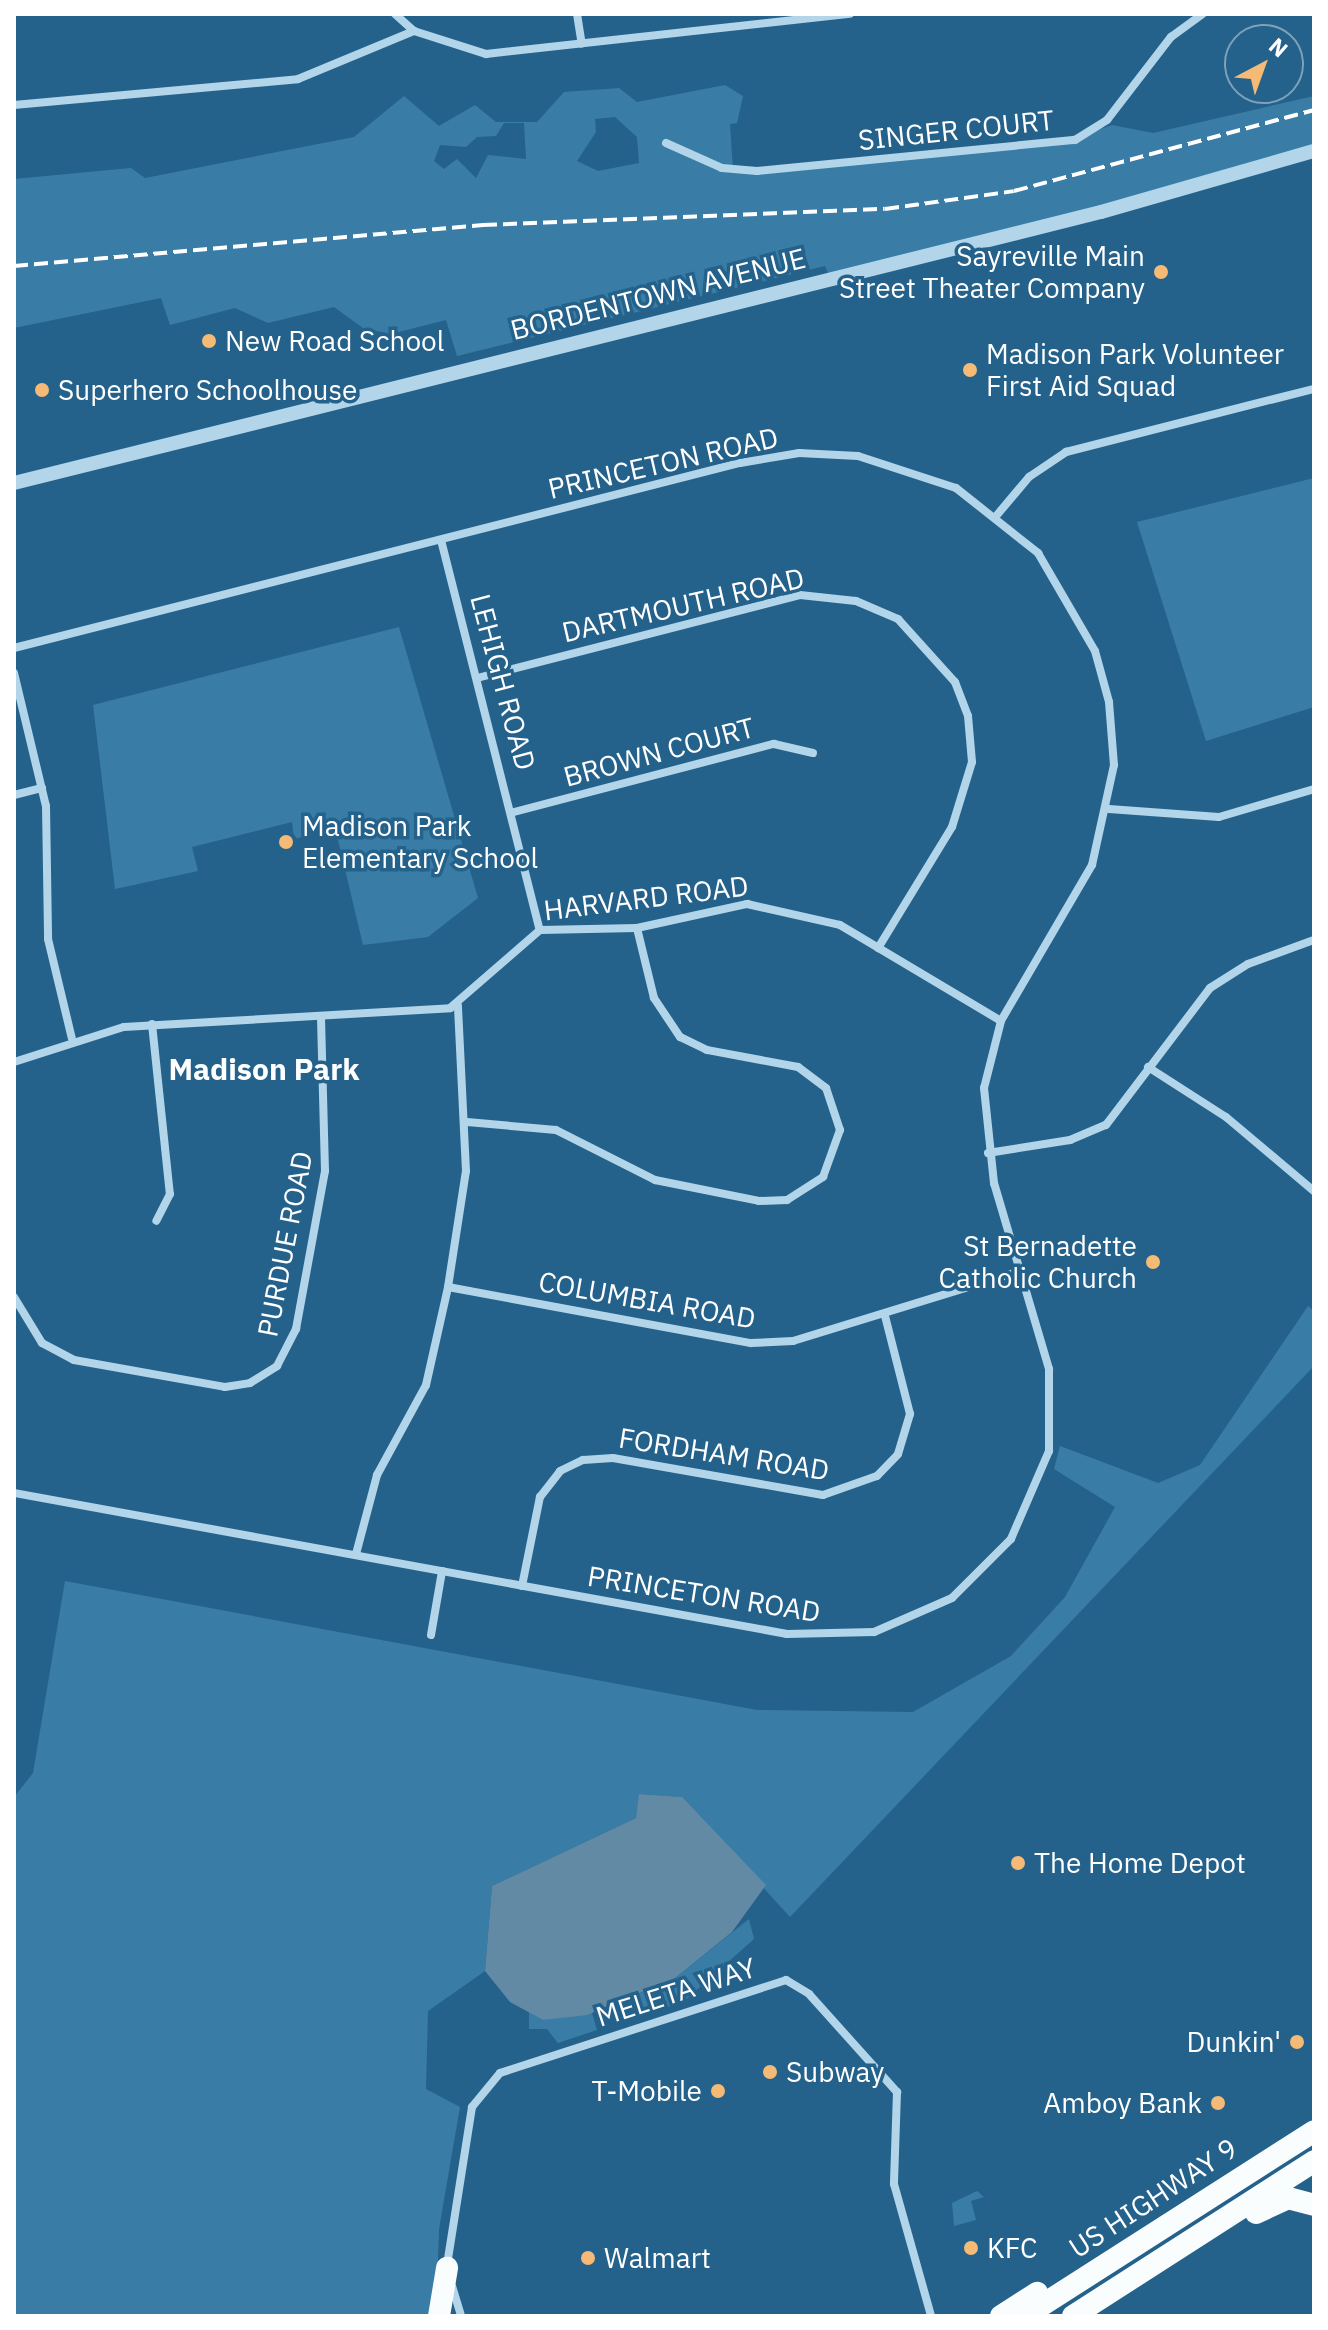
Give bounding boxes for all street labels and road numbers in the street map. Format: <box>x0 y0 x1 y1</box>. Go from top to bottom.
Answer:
street label: SINGER COURT <box>856 103 1056 157</box>
street label: BORDENTOWN AVENUE <box>507 241 809 347</box>
street label: PRINCETON ROAD <box>545 420 781 506</box>
street label: DARTMOUTH ROAD <box>559 561 807 649</box>
street label: LEHIGH ROAD <box>463 590 543 774</box>
street label: BROWN COURT <box>560 710 758 794</box>
street label: HARVARD ROAD <box>542 869 750 927</box>
street label: PURDUE ROAD <box>251 1148 319 1340</box>
street label: COLUMBIA ROAD <box>536 1264 758 1336</box>
street label: FORDHAM ROAD <box>616 1421 832 1487</box>
street label: PRINCETON ROAD <box>585 1559 823 1629</box>
street label: MELETA WAY <box>592 1950 760 2034</box>
street label: US HIGHWAY 9 <box>1063 2131 1243 2265</box>

